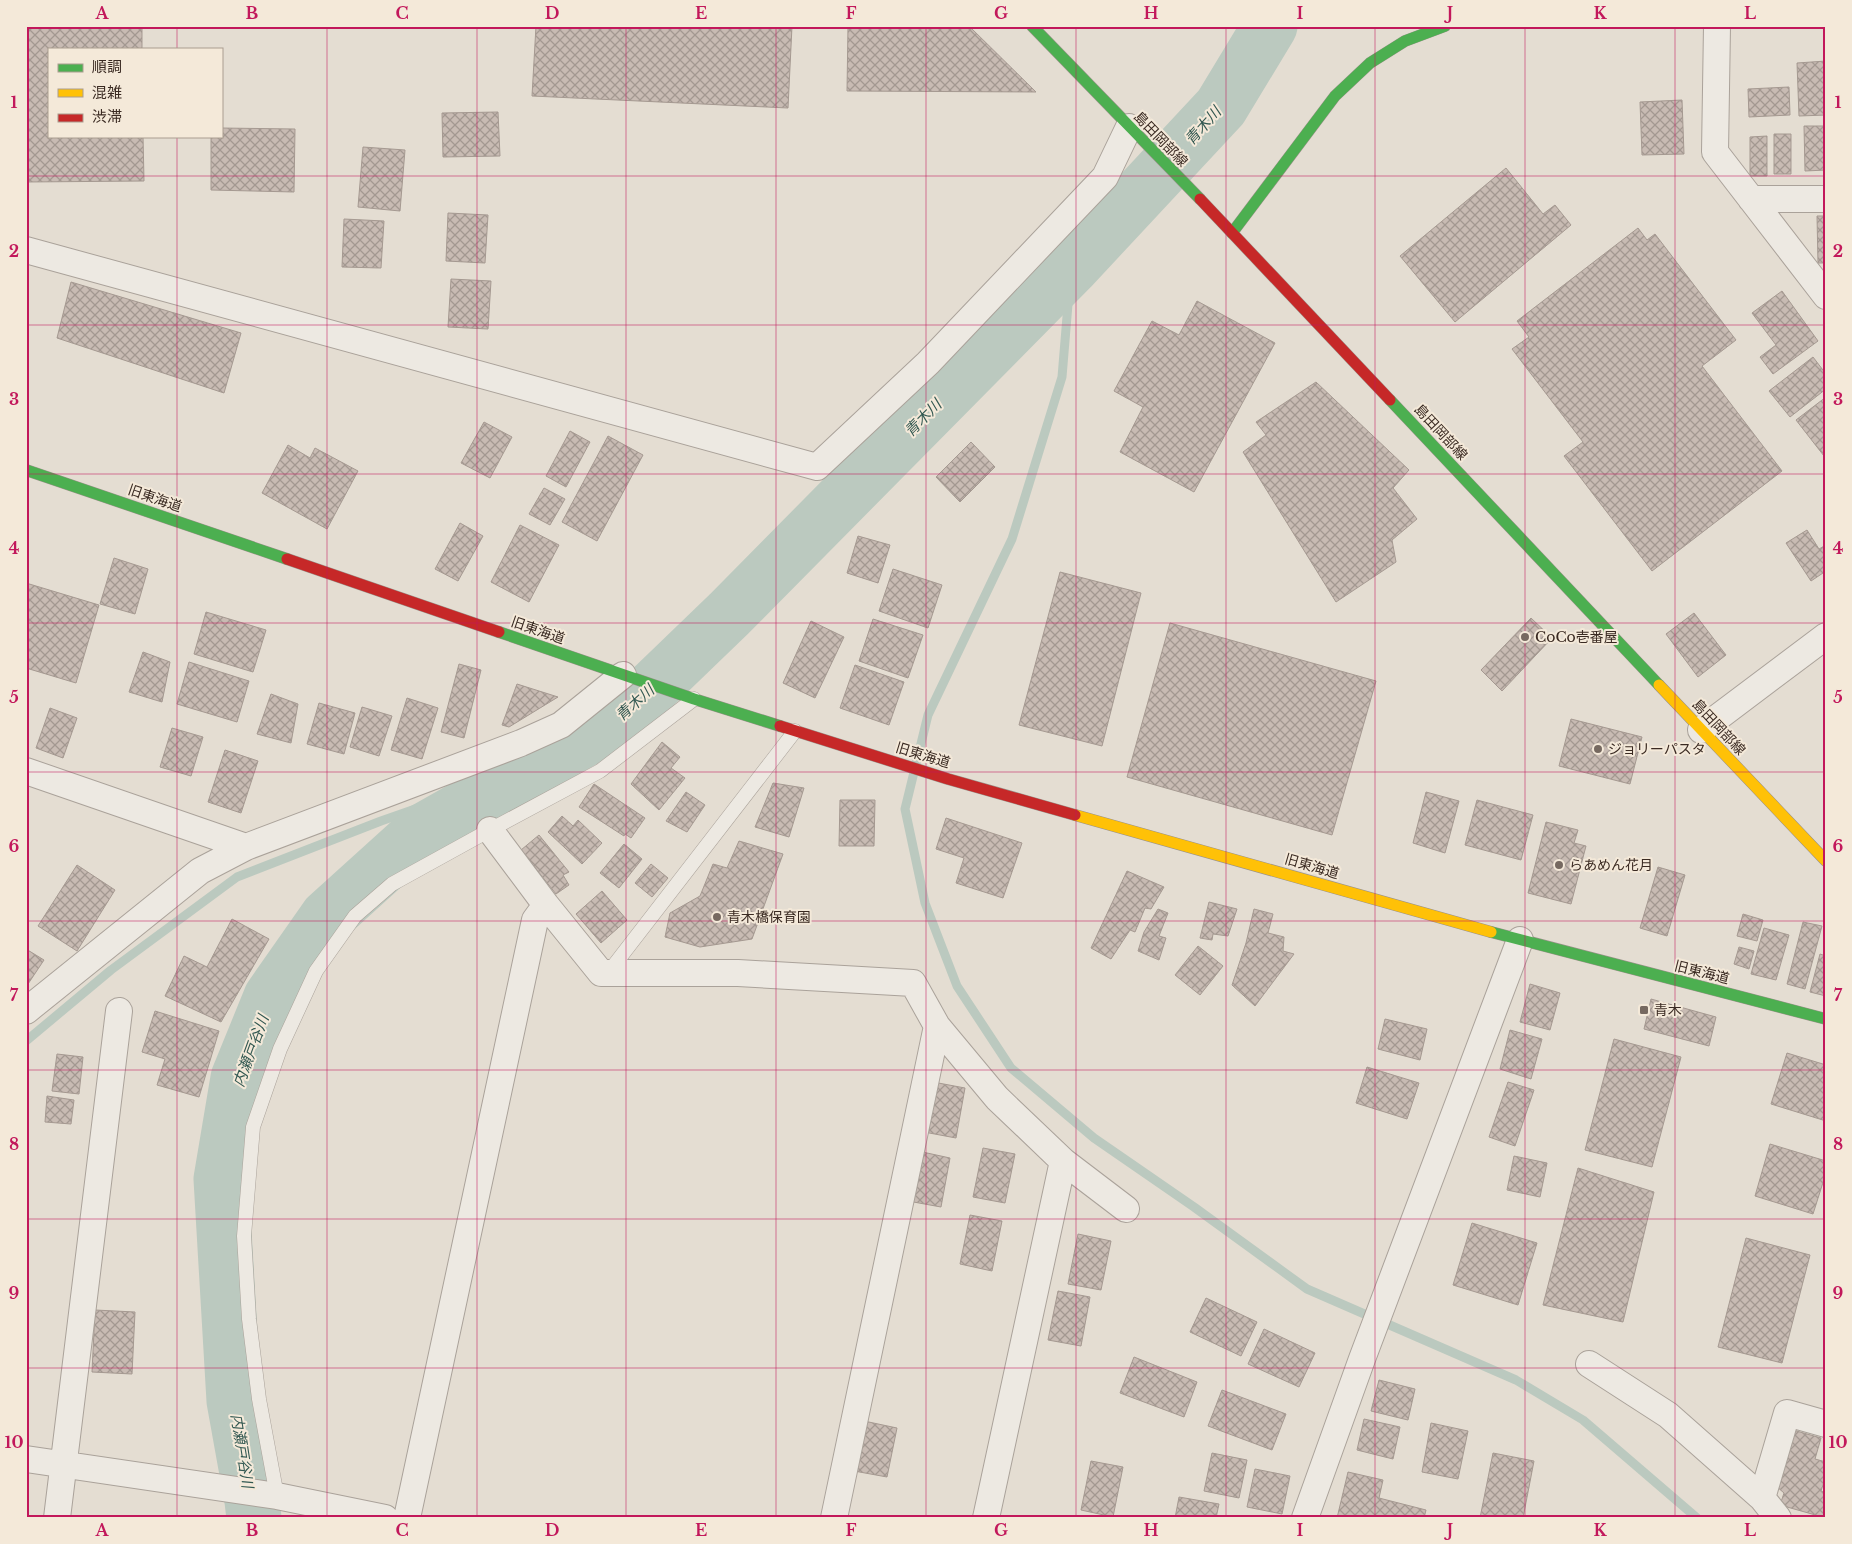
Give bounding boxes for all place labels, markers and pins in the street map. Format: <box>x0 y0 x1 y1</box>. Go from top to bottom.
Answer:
place label: CoCo壱番屋 <box>1535 628 1618 646</box>
marker: CoCo壱番屋 <box>1519 631 1531 643</box>
place label: ジョリーパスタ <box>1608 740 1706 758</box>
marker: ジョリーパスタ <box>1592 743 1604 755</box>
place label: らあめん花月 <box>1569 856 1653 874</box>
marker: らあめん花月 <box>1553 859 1565 871</box>
place label: 青木橋保育園 <box>727 908 811 926</box>
marker: 青木橋保育園 <box>711 911 723 923</box>
place label: 青木 <box>1654 1001 1682 1019</box>
marker: 青木 <box>1638 1004 1650 1016</box>

